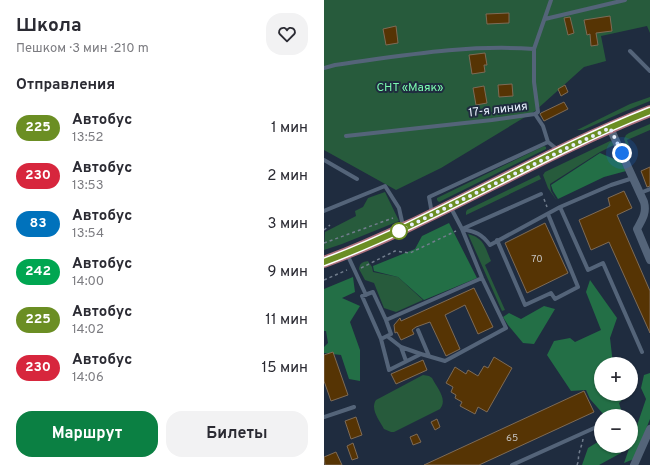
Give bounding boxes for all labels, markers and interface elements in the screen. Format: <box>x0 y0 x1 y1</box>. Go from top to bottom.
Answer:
button: heart <box>266 13 308 55</box>
text: Школа <box>16 14 82 38</box>
text: Пешком · 3 мин · 210 m <box>16 41 149 57</box>
text: Отправления <box>16 76 115 95</box>
park label: СНТ «Маяк» <box>376 80 444 96</box>
street label: 17-я линия <box>468 98 529 122</box>
text: Автобус <box>72 111 132 130</box>
text: 225 <box>25 119 51 136</box>
text: 1 мин <box>271 119 308 138</box>
text: 13:52 <box>72 130 104 146</box>
your location <box>612 143 632 163</box>
text: Автобус <box>72 159 132 178</box>
text: 230 <box>25 167 51 184</box>
text: 2 мин <box>267 167 308 186</box>
text: 13:53 <box>72 178 104 194</box>
text: Автобус <box>72 207 132 226</box>
text: 83 <box>29 215 47 232</box>
text: 3 мин <box>267 215 308 234</box>
unlabelled marker <box>390 222 408 240</box>
text: 13:54 <box>72 226 104 242</box>
house number: 70 <box>531 253 543 266</box>
text: Автобус <box>72 255 132 274</box>
text: 242 <box>25 263 51 280</box>
text: 9 мин <box>268 263 308 282</box>
text: 14:00 <box>72 274 104 290</box>
text: Автобус <box>72 303 132 322</box>
text: 225 <box>25 311 51 328</box>
text: 11 мин <box>265 311 308 330</box>
text: 14:02 <box>72 322 104 338</box>
text: Автобус <box>72 351 132 370</box>
map controls <box>594 357 638 453</box>
button: + <box>594 357 638 401</box>
text: 230 <box>25 359 51 376</box>
text: 15 мин <box>262 359 308 378</box>
text: 14:06 <box>72 370 104 386</box>
button: − <box>594 409 638 453</box>
button: Маршрут <box>16 411 158 457</box>
button: Билеты <box>166 411 308 457</box>
house number: 65 <box>506 432 518 445</box>

